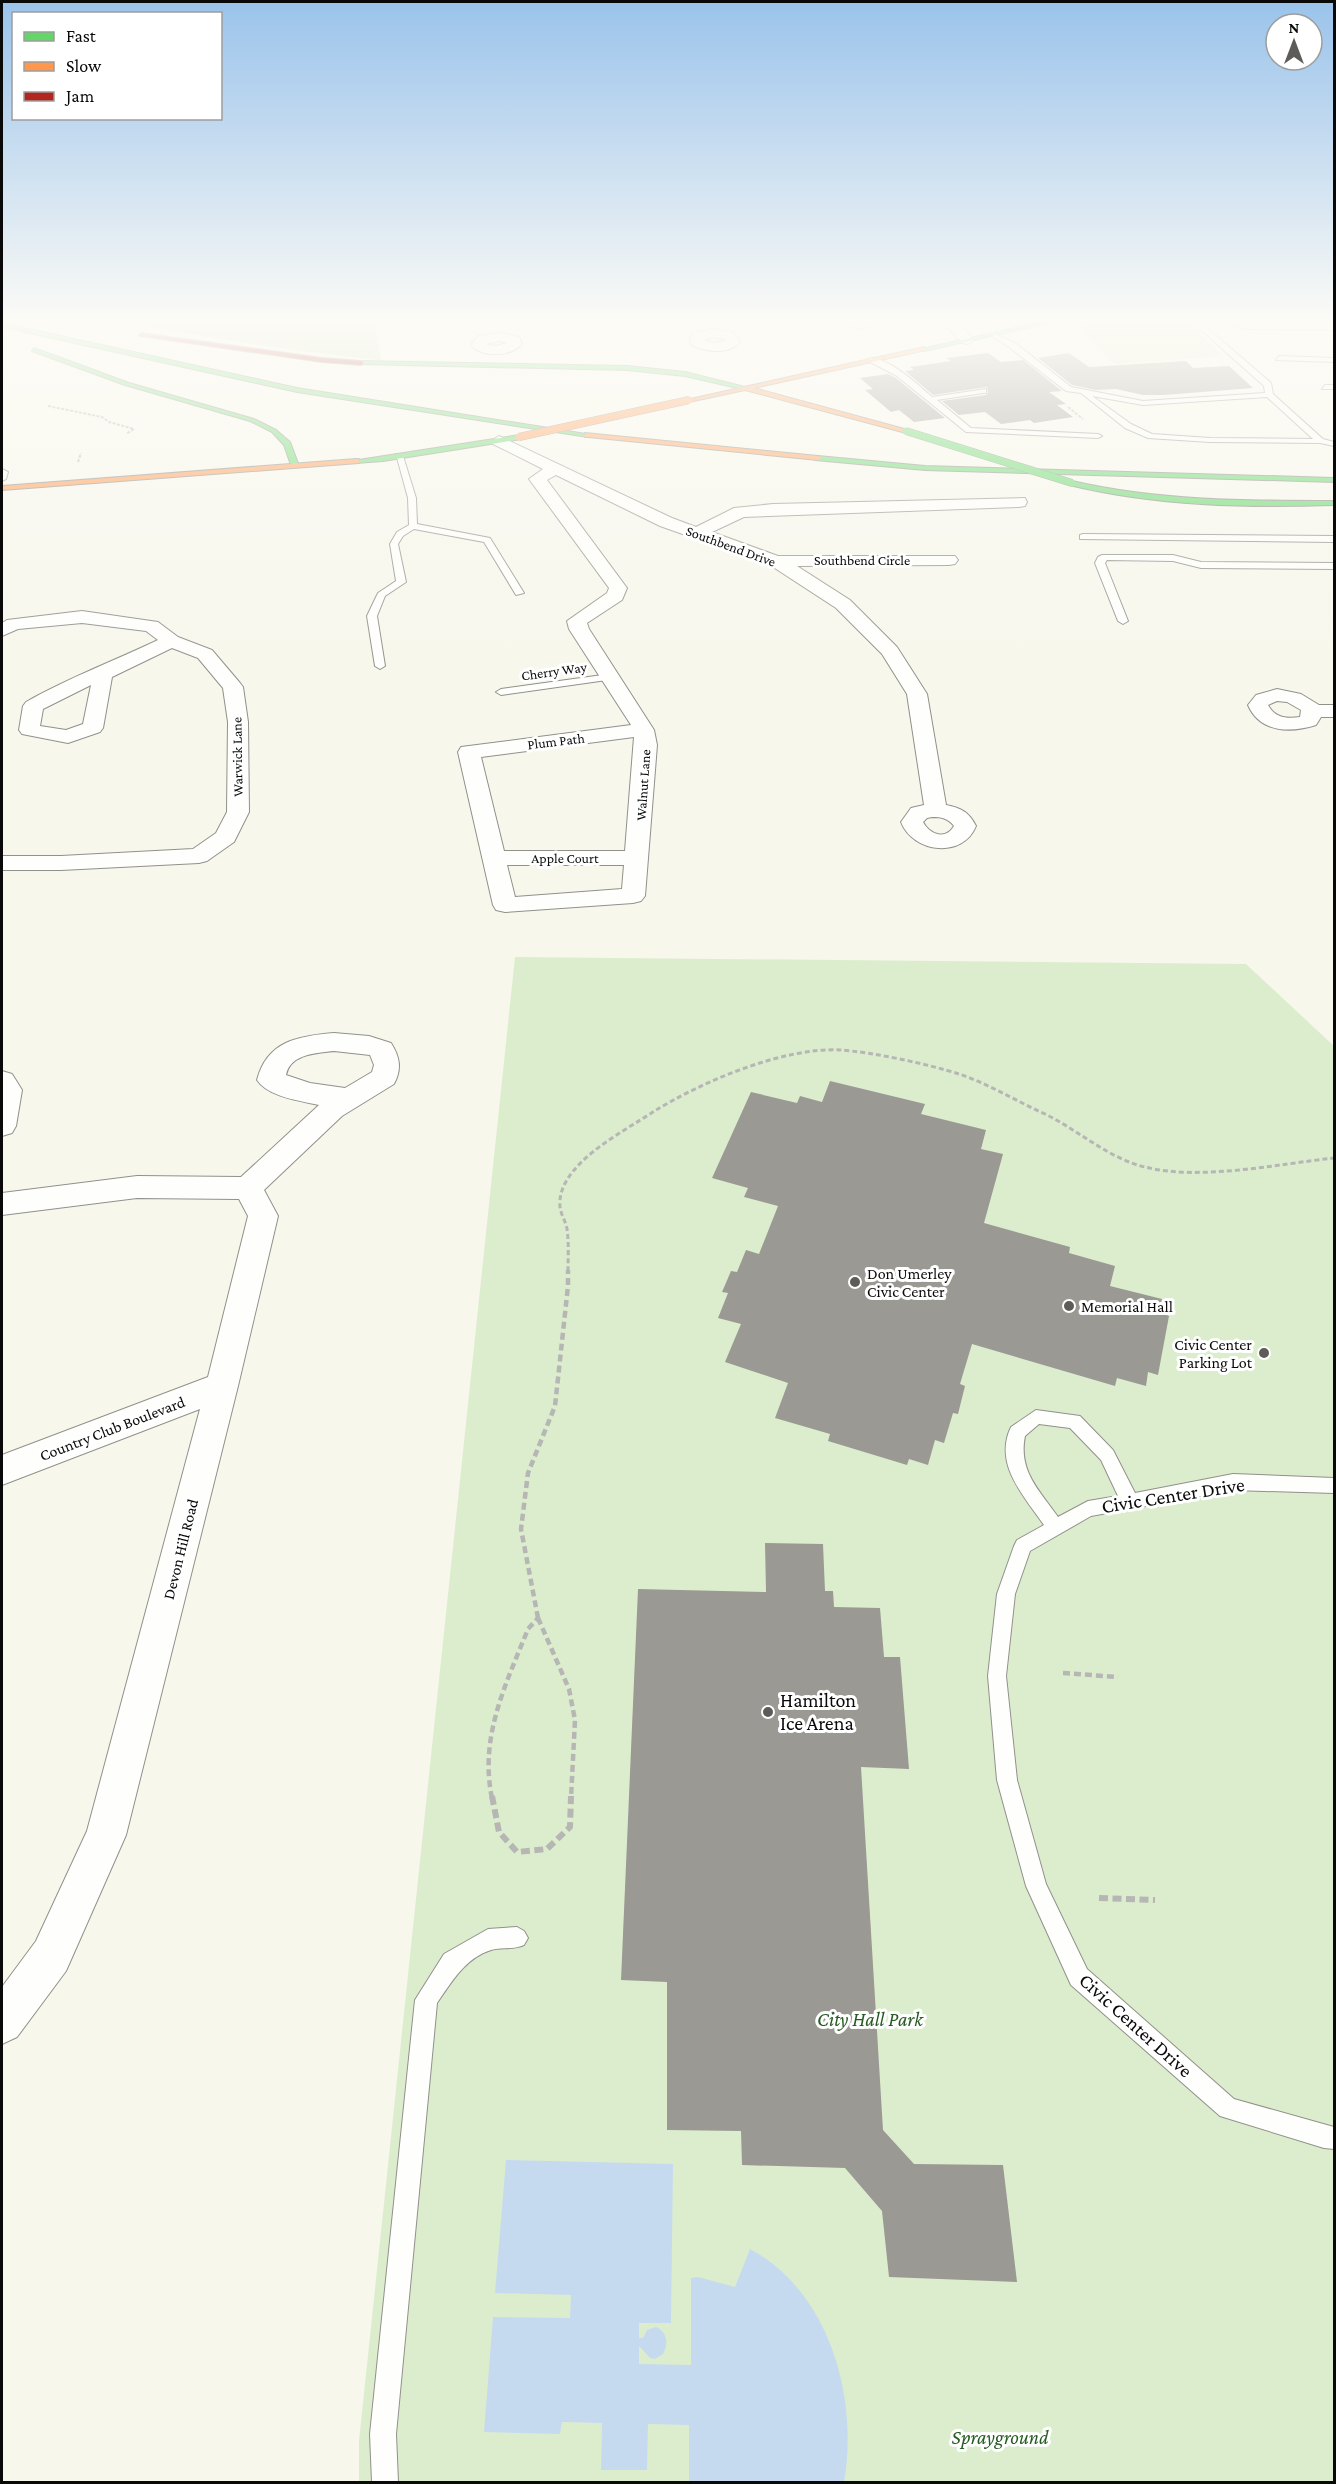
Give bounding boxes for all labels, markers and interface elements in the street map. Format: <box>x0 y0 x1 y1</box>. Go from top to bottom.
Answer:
legend <box>12 12 222 120</box>
north arrow <box>1264 12 1324 72</box>
text: N <box>1289 19 1300 36</box>
text: Fast <box>66 26 97 46</box>
text: Slow <box>66 56 102 76</box>
text: Jam <box>64 86 95 106</box>
street label: Southbend Drive <box>684 522 778 570</box>
street label: Southbend Circle <box>814 552 910 568</box>
street label: Cherry Way <box>520 658 588 684</box>
street label: Warwick Lane <box>228 717 246 797</box>
street label: Plum Path <box>527 729 586 752</box>
street label: Walnut Lane <box>633 749 653 821</box>
street label: Apple Court <box>531 850 599 866</box>
place label: Don Umerley Civic Center <box>867 1265 952 1300</box>
marker: Don Umerley Civic Center <box>848 1275 862 1289</box>
place label: Memorial Hall <box>1081 1298 1173 1315</box>
marker: Memorial Hall <box>1062 1299 1076 1313</box>
place label: Civic Center Parking Lot <box>1174 1336 1253 1372</box>
marker: Civic Center Parking Lot <box>1257 1346 1271 1360</box>
street label: Country Club Boulevard <box>37 1393 188 1465</box>
street label: Civic Center Drive <box>1100 1473 1246 1517</box>
street label: Devon Hill Road <box>160 1497 201 1601</box>
place label: Hamilton Ice Arena <box>780 1689 856 1734</box>
marker: Hamilton Ice Arena <box>761 1705 775 1719</box>
street label: Civic Center Drive <box>1075 1969 1197 2082</box>
park label: City Hall Park <box>817 2008 924 2031</box>
park label: Sprayground <box>952 2426 1049 2449</box>

